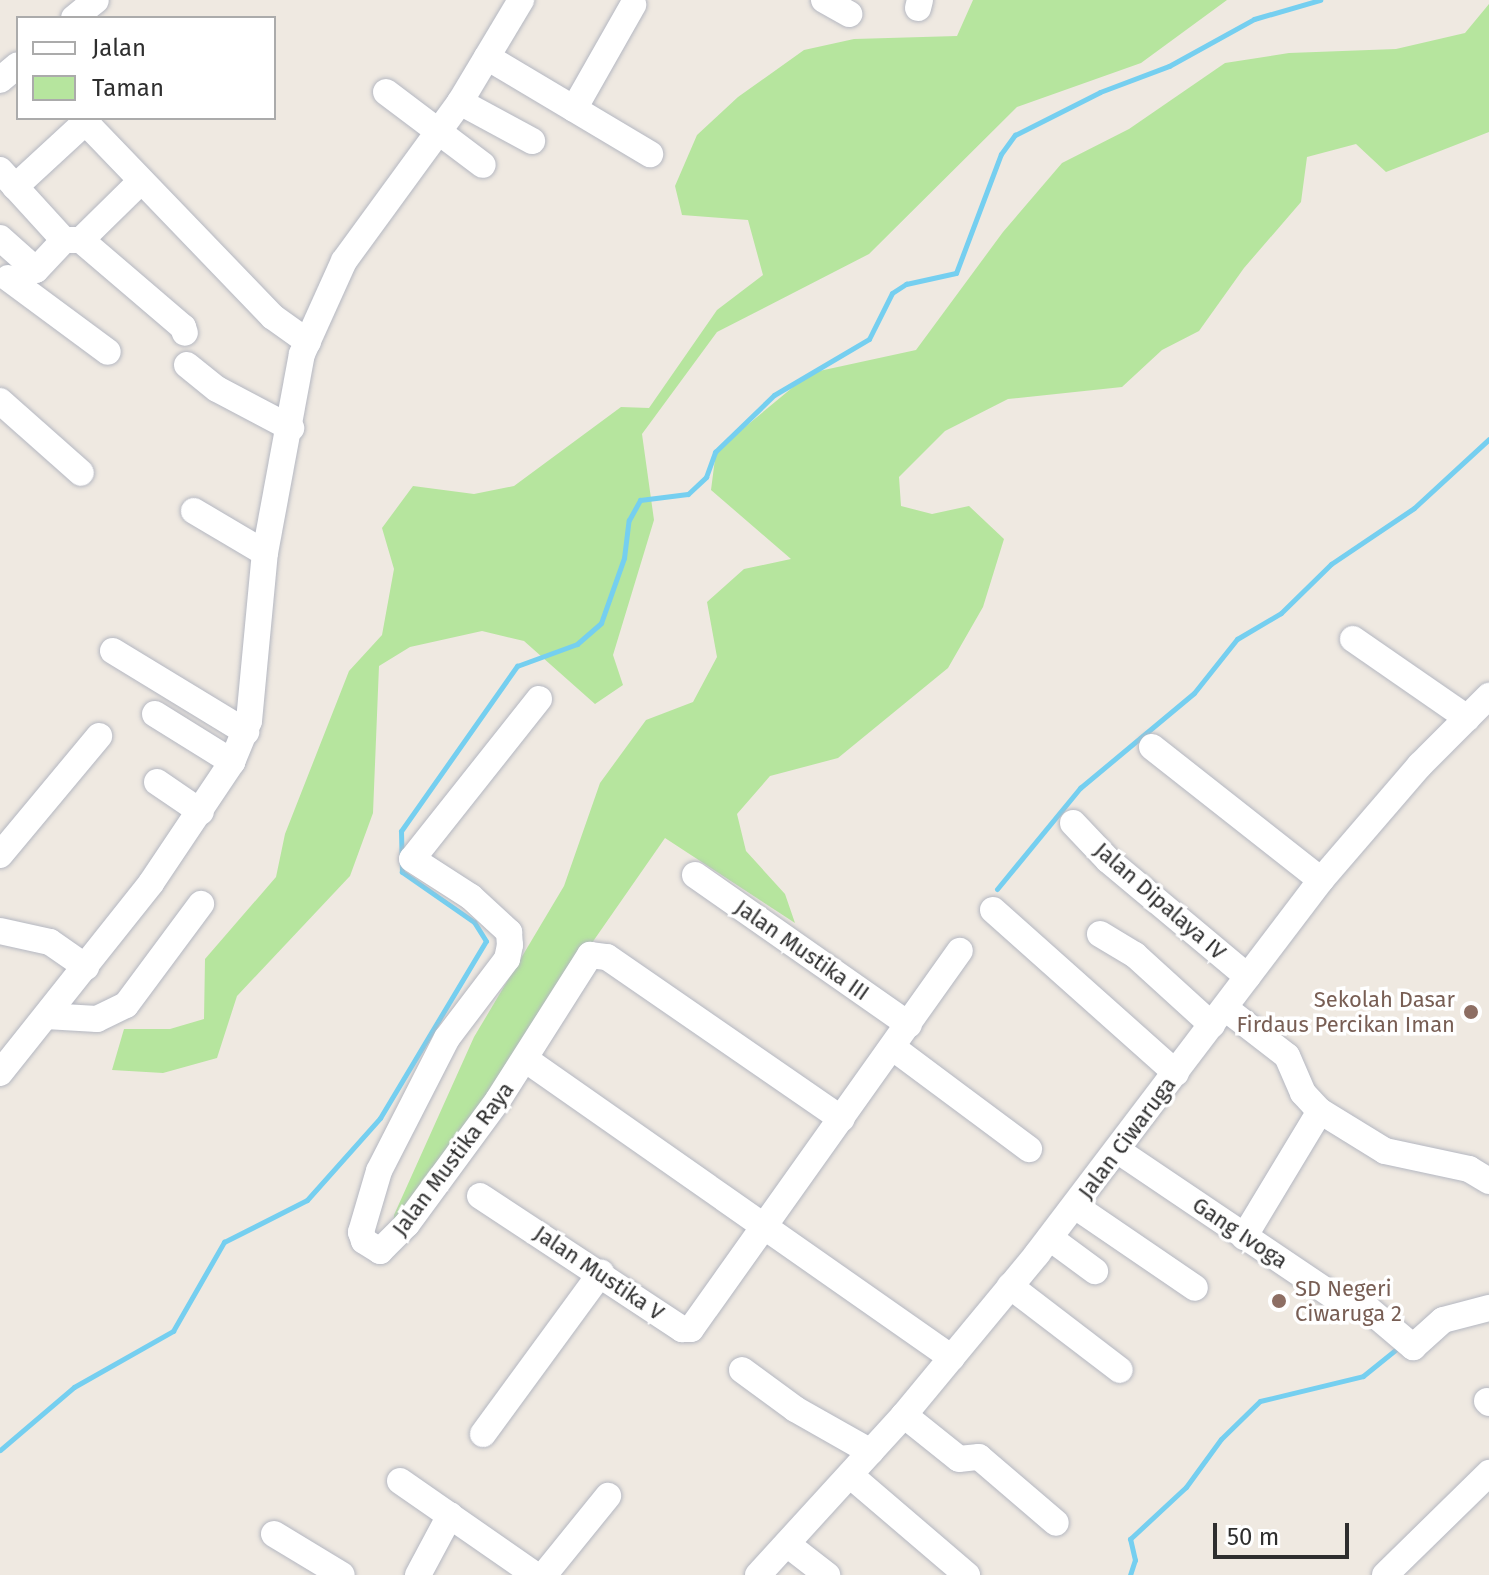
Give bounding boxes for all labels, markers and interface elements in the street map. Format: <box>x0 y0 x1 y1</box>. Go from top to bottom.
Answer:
legend <box>16 16 276 120</box>
text: Jalan <box>92 34 146 62</box>
text: Taman <box>92 74 164 102</box>
street label: Jalan Dipalaya IV <box>1089 837 1231 965</box>
street label: Jalan Mustika III <box>730 894 874 1006</box>
place label: Sekolah Dasar Firdaus Percikan Iman <box>1236 986 1455 1038</box>
marker: Sekolah Dasar Firdaus Percikan Iman <box>1462 1003 1480 1021</box>
street label: Jalan Ciwaruga <box>1073 1072 1181 1204</box>
street label: Jalan Mustika Raya <box>387 1077 519 1241</box>
street label: Gang Ivoga <box>1187 1192 1293 1274</box>
street label: Jalan Mustika V <box>529 1220 669 1326</box>
place label: SD Negeri Ciwaruga 2 <box>1295 1275 1402 1326</box>
marker: SD Negeri Ciwaruga 2 <box>1270 1292 1288 1310</box>
scale bar <box>1217 1507 1353 1557</box>
text: 50 m <box>1227 1523 1279 1551</box>

